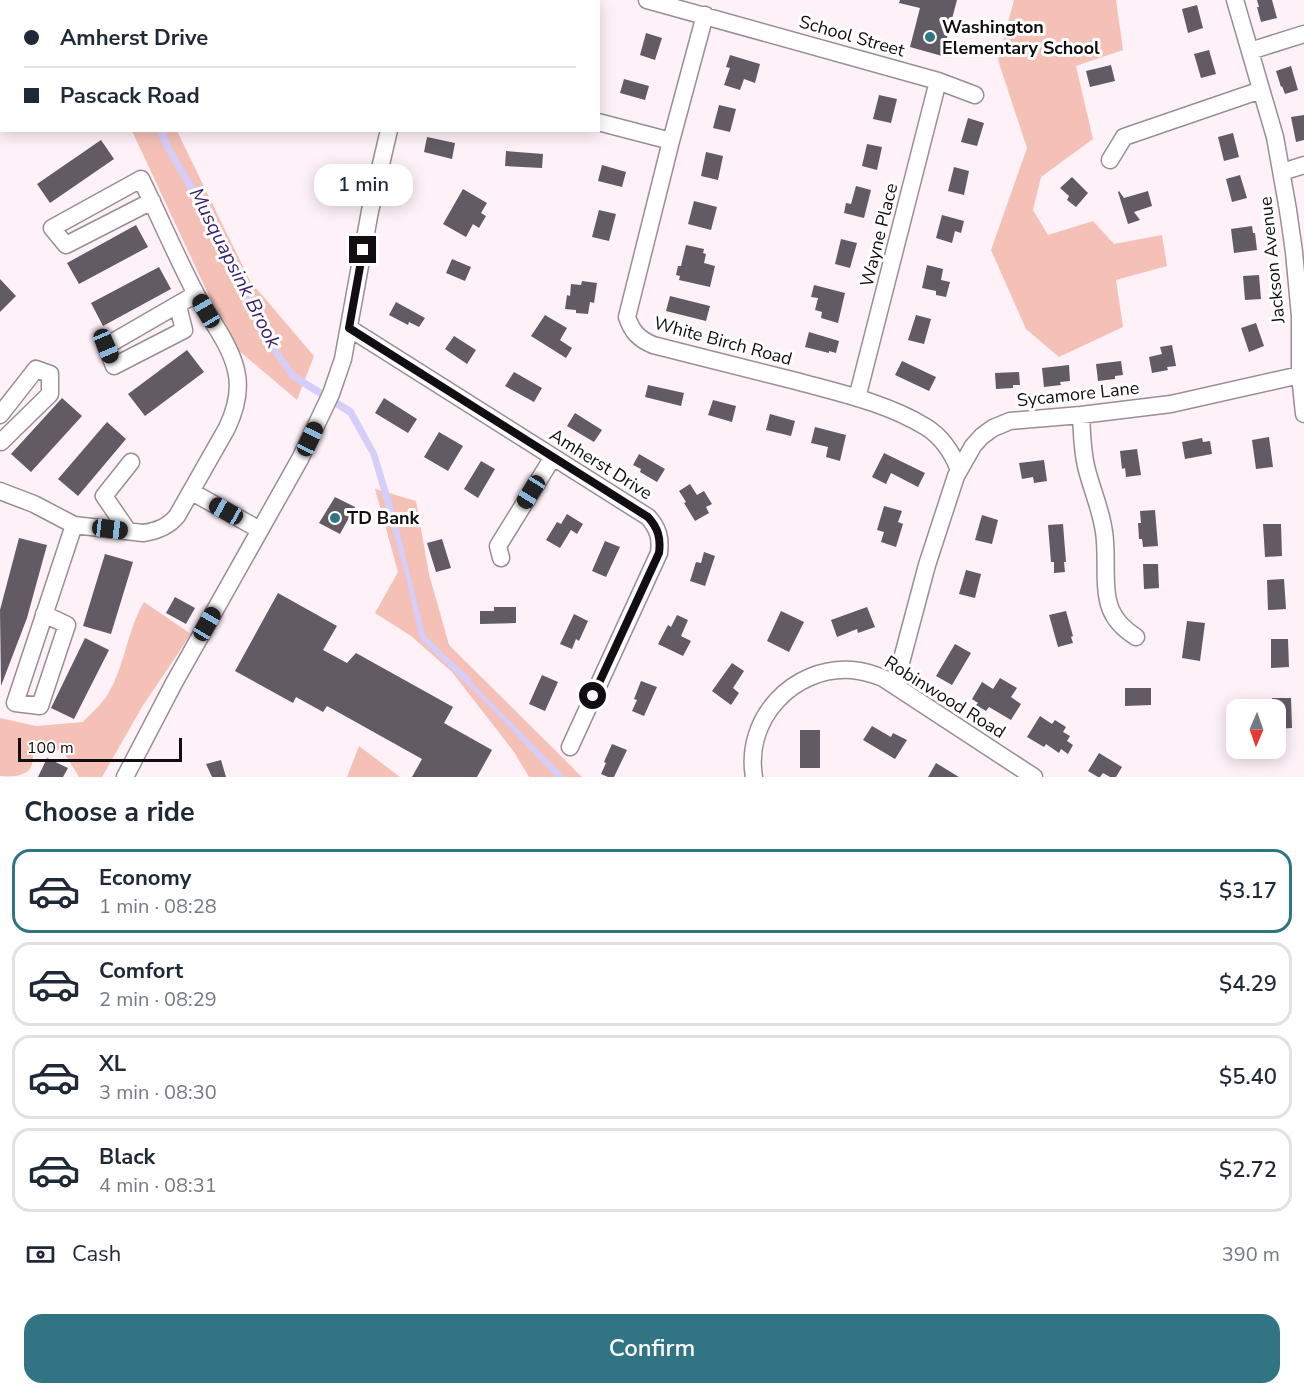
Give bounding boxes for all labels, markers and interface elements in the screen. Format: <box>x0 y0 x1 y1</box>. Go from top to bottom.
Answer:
street label: School Street <box>796 9 908 63</box>
place label: Washington Elementary School <box>942 15 1100 60</box>
text: Amherst Drive <box>60 23 208 53</box>
marker: Washington Elementary School <box>923 30 937 44</box>
text: Pascack Road <box>60 81 200 111</box>
callout: 1 min <box>314 163 412 205</box>
text: 1 min <box>338 171 389 198</box>
street label: Wayne Place <box>855 181 903 289</box>
water label: Musquapsink Brook <box>183 183 288 354</box>
street label: Jackson Avenue <box>1253 195 1291 326</box>
route end <box>349 236 376 263</box>
car <box>189 291 223 331</box>
street label: White Birch Road <box>651 311 795 371</box>
car <box>91 326 121 366</box>
street label: Sycamore Lane <box>1016 376 1140 412</box>
car <box>294 419 326 459</box>
street label: Amherst Drive <box>545 423 657 505</box>
car <box>514 472 548 512</box>
car <box>206 494 246 528</box>
place label: TD Bank <box>347 506 420 530</box>
marker: TD Bank <box>328 511 342 525</box>
car <box>91 518 129 540</box>
car <box>190 604 224 644</box>
street label: Robinwood Road <box>880 650 1010 744</box>
route start <box>579 682 606 709</box>
north arrow <box>1226 699 1286 759</box>
map controls <box>1226 699 1286 759</box>
scale bar <box>18 735 182 762</box>
text: 100 m <box>27 737 74 759</box>
text: Choose a ride <box>24 794 195 831</box>
text: Economy <box>99 863 191 893</box>
icon: car <box>27 864 81 918</box>
text: $3.17 <box>1219 876 1277 906</box>
text: 1 min · 08:28 <box>99 893 217 920</box>
text: Comfort <box>99 956 183 986</box>
icon: car <box>27 957 81 1011</box>
text: $4.29 <box>1219 969 1277 999</box>
text: 2 min · 08:29 <box>99 986 217 1013</box>
text: XL <box>99 1049 126 1079</box>
icon: car <box>27 1050 81 1104</box>
text: $5.40 <box>1219 1062 1277 1092</box>
text: 3 min · 08:30 <box>99 1079 217 1106</box>
text: Black <box>99 1142 155 1172</box>
icon: car <box>27 1143 81 1197</box>
text: $2.72 <box>1219 1155 1277 1185</box>
text: 4 min · 08:31 <box>99 1172 217 1199</box>
icon: cash <box>24 1238 57 1271</box>
text: Cash <box>72 1239 121 1269</box>
text: 390 m <box>1222 1241 1280 1268</box>
button: Confirm <box>24 1314 1280 1383</box>

